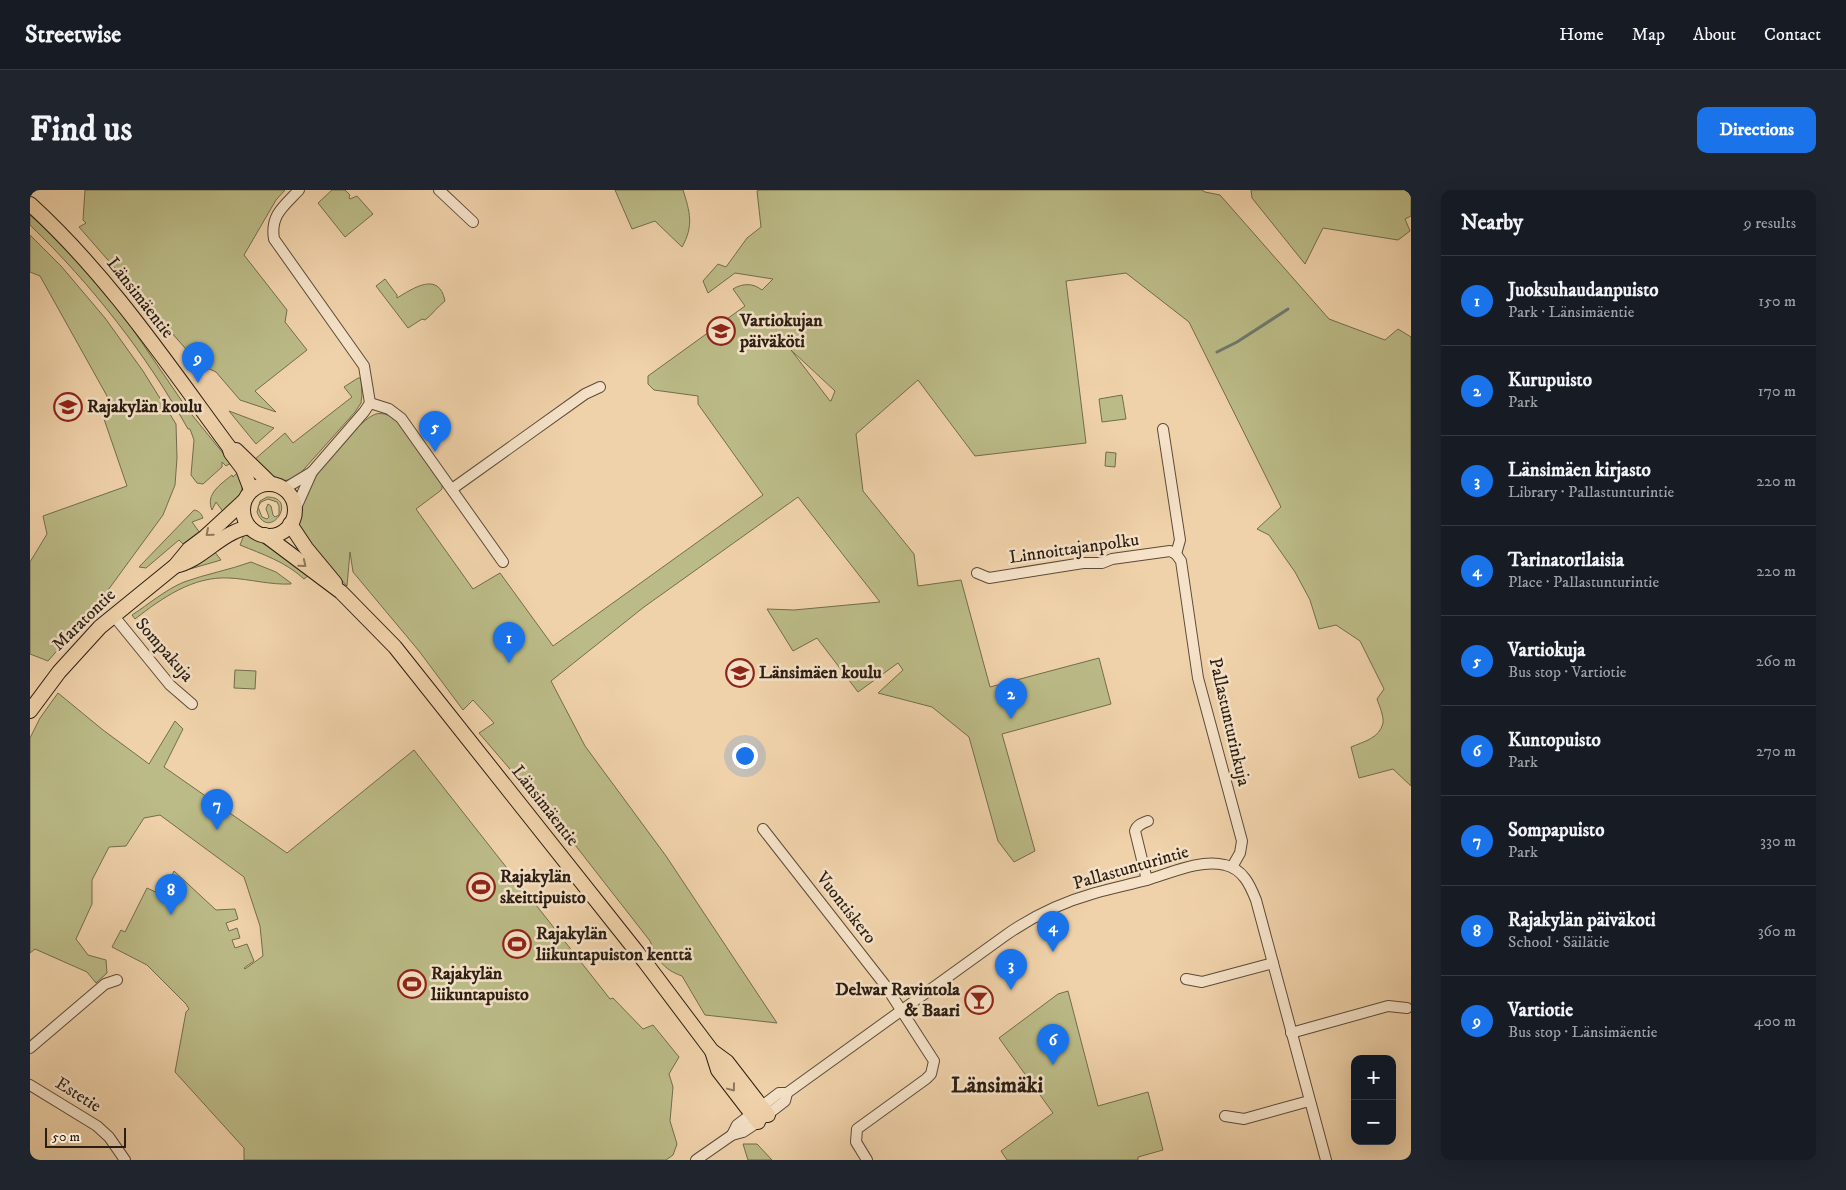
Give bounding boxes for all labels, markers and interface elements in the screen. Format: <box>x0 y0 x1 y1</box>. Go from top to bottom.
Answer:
text: Streetwise <box>25 20 121 50</box>
text: Home <box>1559 24 1604 46</box>
text: Map <box>1632 24 1665 46</box>
text: About <box>1693 24 1736 46</box>
text: Contact <box>1764 24 1821 46</box>
button: Directions <box>1697 107 1816 153</box>
text: Find us <box>30 108 132 152</box>
text: Nearby <box>1461 210 1523 236</box>
text: 9 results <box>1744 213 1796 233</box>
street label: Länsimäentie <box>102 253 178 343</box>
text: Juoksuhaudanpuisto <box>1508 279 1658 302</box>
text: 1 <box>1474 291 1480 311</box>
text: 150 m <box>1758 291 1796 311</box>
text: Park · Länsimäentie <box>1508 302 1634 322</box>
place label: Vartiokujan päiväköti <box>739 310 823 353</box>
school or university icon: Vartiokujan päiväköti <box>706 316 736 346</box>
pin: 9 <box>182 342 214 383</box>
text: Kurupuisto <box>1508 369 1592 392</box>
text: 2 <box>1473 381 1481 401</box>
text: 170 m <box>1758 381 1796 401</box>
school or university icon: Rajakylän koulu <box>53 392 83 422</box>
text: Park <box>1508 392 1538 412</box>
place label: Rajakylän koulu <box>87 396 203 418</box>
pin: 5 <box>419 411 451 452</box>
text: Länsimäen kirjasto <box>1508 459 1651 482</box>
text: 3 <box>1474 471 1480 491</box>
text: 220 m <box>1756 471 1796 491</box>
text: Library · Pallastunturintie <box>1508 482 1674 502</box>
one-way arrow <box>205 528 214 537</box>
street label: Linnoittajanpolku <box>1008 529 1141 569</box>
text: Tarinatorilaisia <box>1508 549 1624 572</box>
one-way arrow <box>297 558 306 566</box>
text: 4 <box>1472 561 1482 581</box>
text: 220 m <box>1756 561 1796 581</box>
text: Place · Pallastunturintie <box>1508 572 1659 592</box>
street label: Maratontie <box>48 584 120 656</box>
street label: Sompakuja <box>130 613 198 687</box>
pin: 1 <box>493 622 525 663</box>
text: Vartiokuja <box>1508 639 1585 662</box>
text: 5 <box>1473 651 1481 671</box>
text: 260 m <box>1756 651 1796 671</box>
street label: Pallastunturinkuja <box>1204 656 1255 789</box>
school or university icon: Länsimäen koulu <box>725 658 755 688</box>
place label: Länsimäen koulu <box>759 662 882 684</box>
text: Bus stop · Vartiotie <box>1508 662 1626 682</box>
pin: 2 <box>995 678 1027 719</box>
text: Kuntopuisto <box>1508 729 1601 752</box>
text: 6 <box>1473 741 1481 761</box>
text: 270 m <box>1756 741 1796 761</box>
your location <box>732 743 758 769</box>
text: Park <box>1508 752 1538 772</box>
street label: Länsimäentie <box>507 761 583 851</box>
pin: 7 <box>201 789 233 830</box>
text: Sompapuisto <box>1508 819 1604 842</box>
text: 7 <box>1473 831 1481 851</box>
text: 330 m <box>1760 831 1796 851</box>
street label: Pallastunturintie <box>1071 841 1191 895</box>
text: Park <box>1508 842 1538 862</box>
place label: Rajakylän skeittipuisto <box>500 866 586 909</box>
street label: Vuontiskero <box>810 867 881 949</box>
sports icon: Rajakylän skeittipuisto <box>466 872 496 902</box>
pin: 8 <box>155 874 187 915</box>
text: Rajakylän päiväkoti <box>1508 909 1656 932</box>
pin: 4 <box>1037 911 1069 952</box>
text: 8 <box>1473 921 1481 941</box>
text: 360 m <box>1758 921 1796 941</box>
place label: Rajakylän liikuntapuiston kenttä <box>535 923 692 966</box>
sports icon: Rajakylän liikuntapuiston kenttä <box>502 929 532 959</box>
text: School · Säilätie <box>1508 932 1609 952</box>
pin: 3 <box>995 949 1027 990</box>
place label: Rajakylän liikuntapuisto <box>430 963 529 1006</box>
sports icon: Rajakylän liikuntapuisto <box>397 969 427 999</box>
place label: Delwar Ravintola & Baari <box>835 979 960 1022</box>
bar icon: Delwar Ravintola & Baari <box>964 985 994 1015</box>
text: Vartiotie <box>1508 999 1573 1022</box>
text: 9 <box>1473 1011 1481 1031</box>
text: 400 m <box>1754 1011 1796 1031</box>
text: Bus stop · Länsimäentie <box>1508 1022 1657 1042</box>
pin: 6 <box>1037 1024 1069 1065</box>
map controls <box>1351 1055 1396 1145</box>
button: + <box>1351 1055 1396 1100</box>
street label: Estetie <box>51 1072 105 1118</box>
district label: Länsimäki <box>951 1072 1043 1099</box>
one-way arrow <box>726 1082 734 1091</box>
button: − <box>1351 1100 1396 1145</box>
scale bar <box>45 1125 126 1148</box>
text: 50 m <box>52 1128 80 1146</box>

